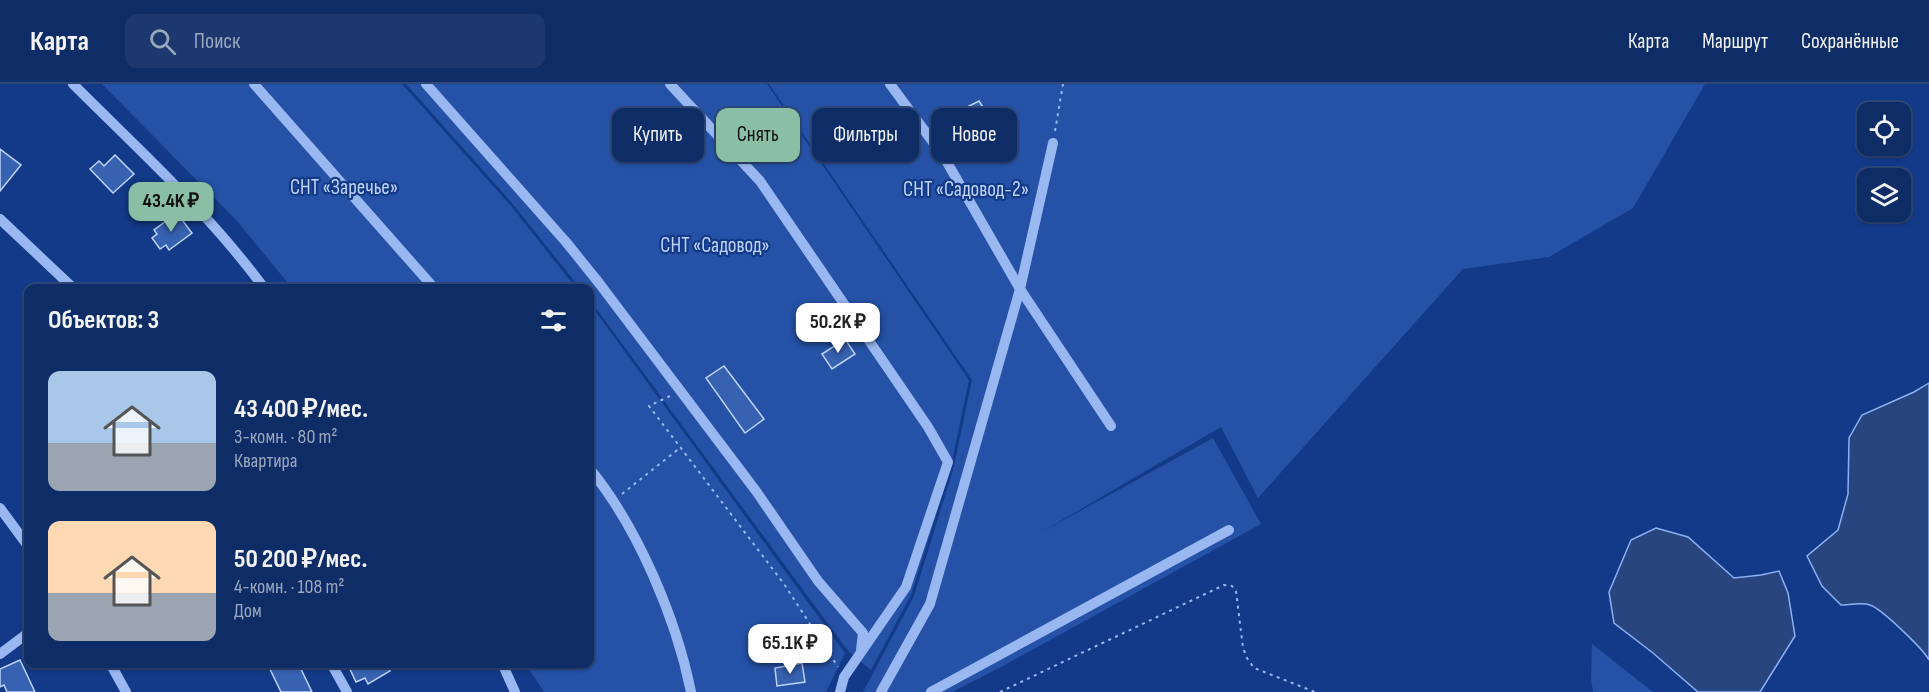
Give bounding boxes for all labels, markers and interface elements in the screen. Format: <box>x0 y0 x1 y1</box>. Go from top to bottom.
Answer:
search box <box>125 14 545 68</box>
text: Карта <box>30 25 89 58</box>
icon: search <box>146 25 179 58</box>
text: Поиск <box>194 28 240 55</box>
text: Карта <box>1628 29 1669 54</box>
text: Маршрут <box>1702 29 1768 54</box>
text: Сохранённые <box>1801 29 1899 54</box>
map controls <box>1857 102 1911 222</box>
button: locate <box>1857 102 1911 156</box>
chip: Купить <box>612 108 704 162</box>
chip: Снять <box>716 108 800 162</box>
chip: Фильтры <box>812 108 919 162</box>
chip: Новое <box>931 108 1017 162</box>
button: layers <box>1857 168 1911 222</box>
park label: СНТ «Заречье» <box>290 175 398 200</box>
park label: СНТ «Садовод-2» <box>903 177 1029 202</box>
pin: 43.4K ₽ <box>116 182 226 233</box>
text: 43.4K ₽ <box>143 189 199 213</box>
park label: СНТ «Садовод» <box>660 233 770 258</box>
pin: 50.2K ₽ <box>783 303 893 354</box>
icon: filters <box>537 304 570 337</box>
text: Объектов: 3 <box>48 305 159 336</box>
text: 50.2K ₽ <box>810 310 866 334</box>
text: 43 400 ₽/мес. <box>234 394 368 425</box>
icon: home <box>96 395 168 467</box>
text: 3-комн. · 80 m² <box>234 425 338 449</box>
text: Квартира <box>234 449 298 473</box>
text: 50 200 ₽/мес. <box>234 544 368 575</box>
icon: home <box>96 545 168 617</box>
text: 4-комн. · 108 m² <box>234 575 345 599</box>
text: Дом <box>234 599 262 623</box>
pin: 65.1K ₽ <box>735 624 845 675</box>
text: 65.1K ₽ <box>762 631 818 655</box>

